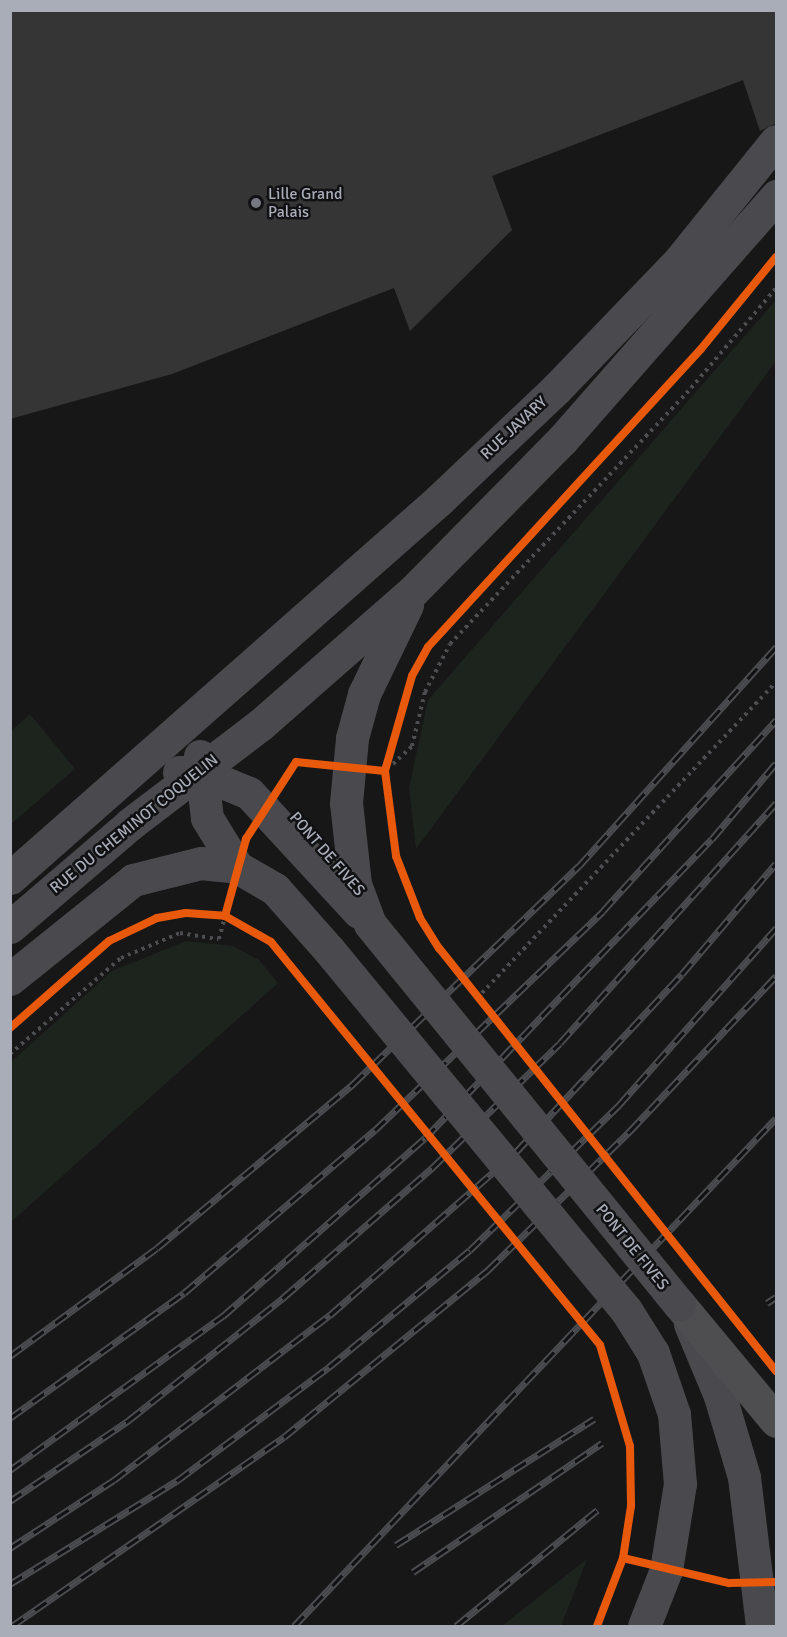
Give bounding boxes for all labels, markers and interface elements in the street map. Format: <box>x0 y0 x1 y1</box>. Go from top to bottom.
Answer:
place label: Lille Grand Palais <box>268 184 342 222</box>
marker: Lille Grand Palais <box>249 196 263 210</box>
street label: RUE JAVARY <box>477 392 551 464</box>
street label: RUE DU CHEMINOT COQUELIN <box>46 750 222 898</box>
street label: PONT DE FIVES <box>285 808 369 900</box>
street label: PONT DE FIVES <box>592 1200 672 1294</box>

